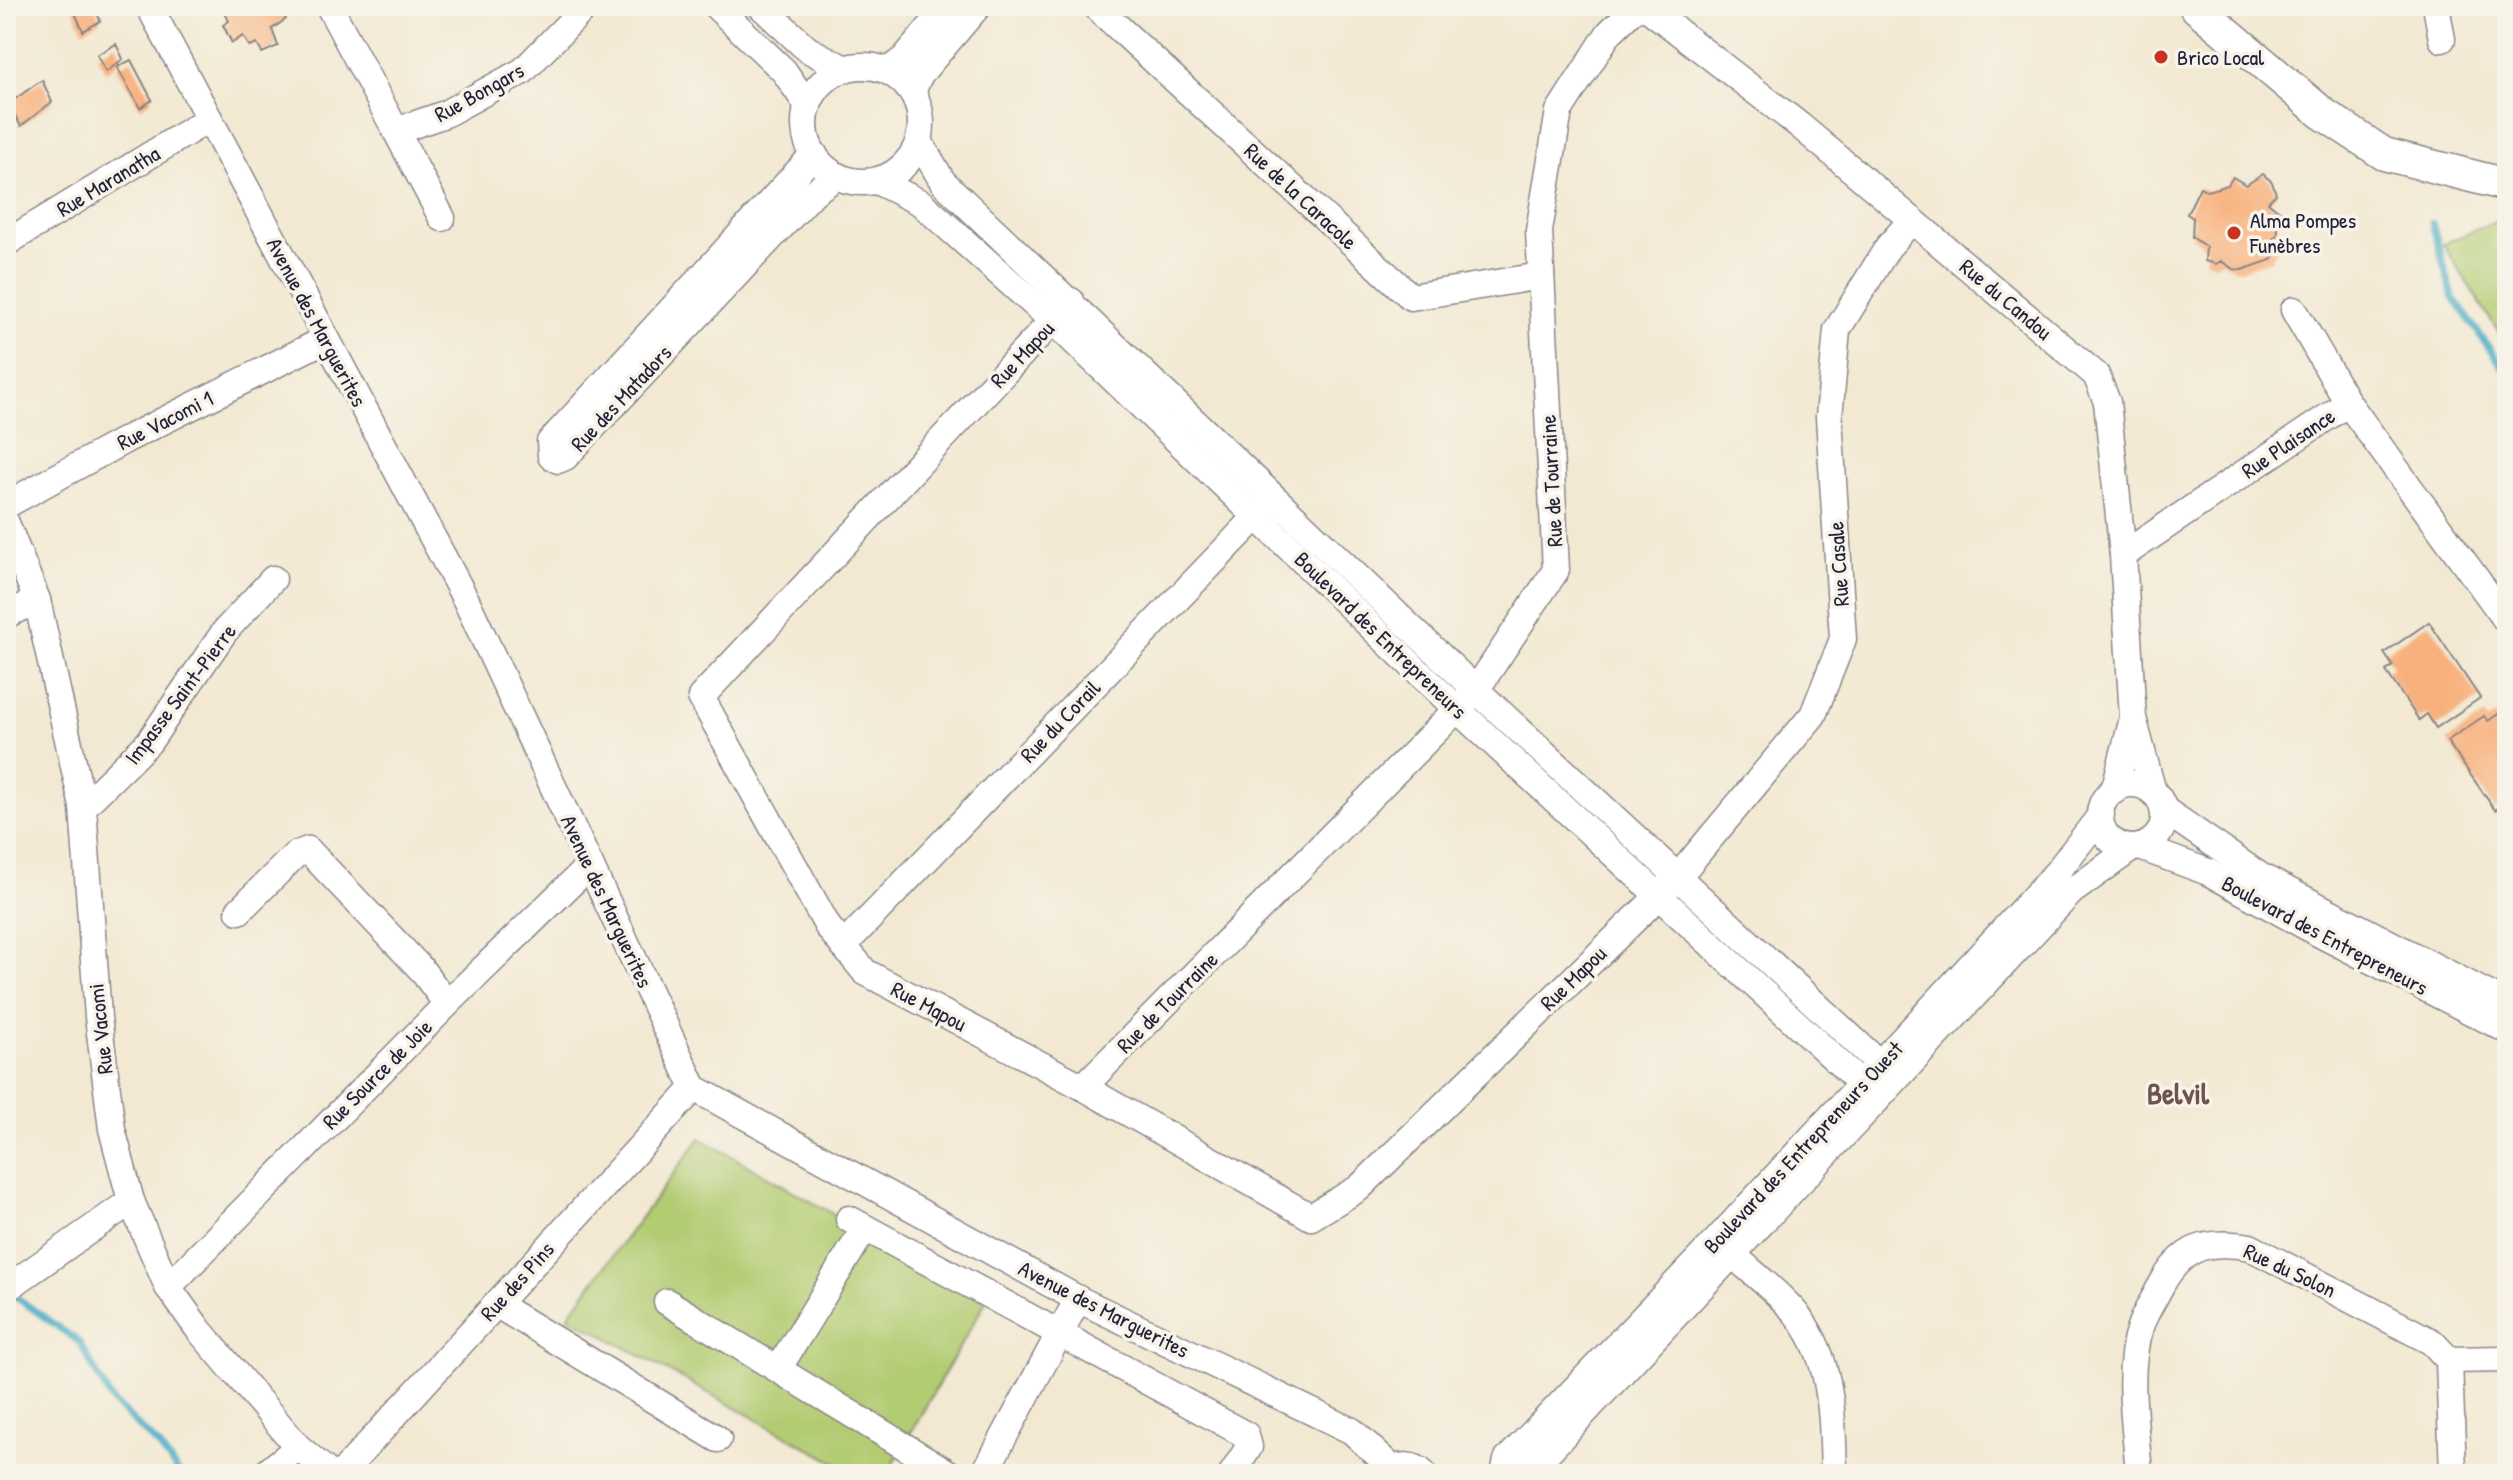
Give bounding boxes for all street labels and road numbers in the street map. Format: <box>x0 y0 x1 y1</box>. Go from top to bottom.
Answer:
street label: Rue Bongars <box>429 55 529 129</box>
street label: Rue de la Caracole <box>1238 136 1364 256</box>
street label: Rue Maranatha <box>51 138 166 224</box>
street label: Avenue des Marguerites <box>260 232 374 412</box>
street label: Rue du Candou <box>1953 252 2059 347</box>
street label: Rue Mapou <box>983 314 1061 394</box>
street label: Rue des Matadors <box>564 338 678 458</box>
street label: Rue Vacomi 1 <box>112 383 218 457</box>
street label: Rue Plaisance <box>2235 401 2341 485</box>
street label: Rue de Tourraine <box>1533 414 1569 548</box>
street label: Rue Casale <box>1820 520 1856 607</box>
street label: Boulevard des Entrepreneurs <box>1288 545 1474 725</box>
street label: Impasse Saint-Pierre <box>117 617 243 770</box>
street label: Rue du Corail <box>1013 673 1107 769</box>
street label: Avenue des Marguerites <box>554 810 660 992</box>
street label: Boulevard des Entrepreneurs <box>2217 868 2433 1002</box>
street label: Rue Mapou <box>1533 939 1613 1017</box>
street label: Rue de Tourraine <box>1110 944 1225 1059</box>
street label: Rue Mapou <box>886 974 972 1038</box>
street label: Rue Vacomi <box>80 982 120 1076</box>
street label: Rue Source de Joie <box>315 1012 439 1136</box>
street label: Boulevard des Entrepreneurs Ouest <box>1696 1034 1910 1260</box>
street label: Rue des Pins <box>473 1235 561 1327</box>
street label: Rue du Solon <box>2239 1236 2341 1304</box>
street label: Avenue des Marguerites <box>1014 1253 1194 1365</box>

